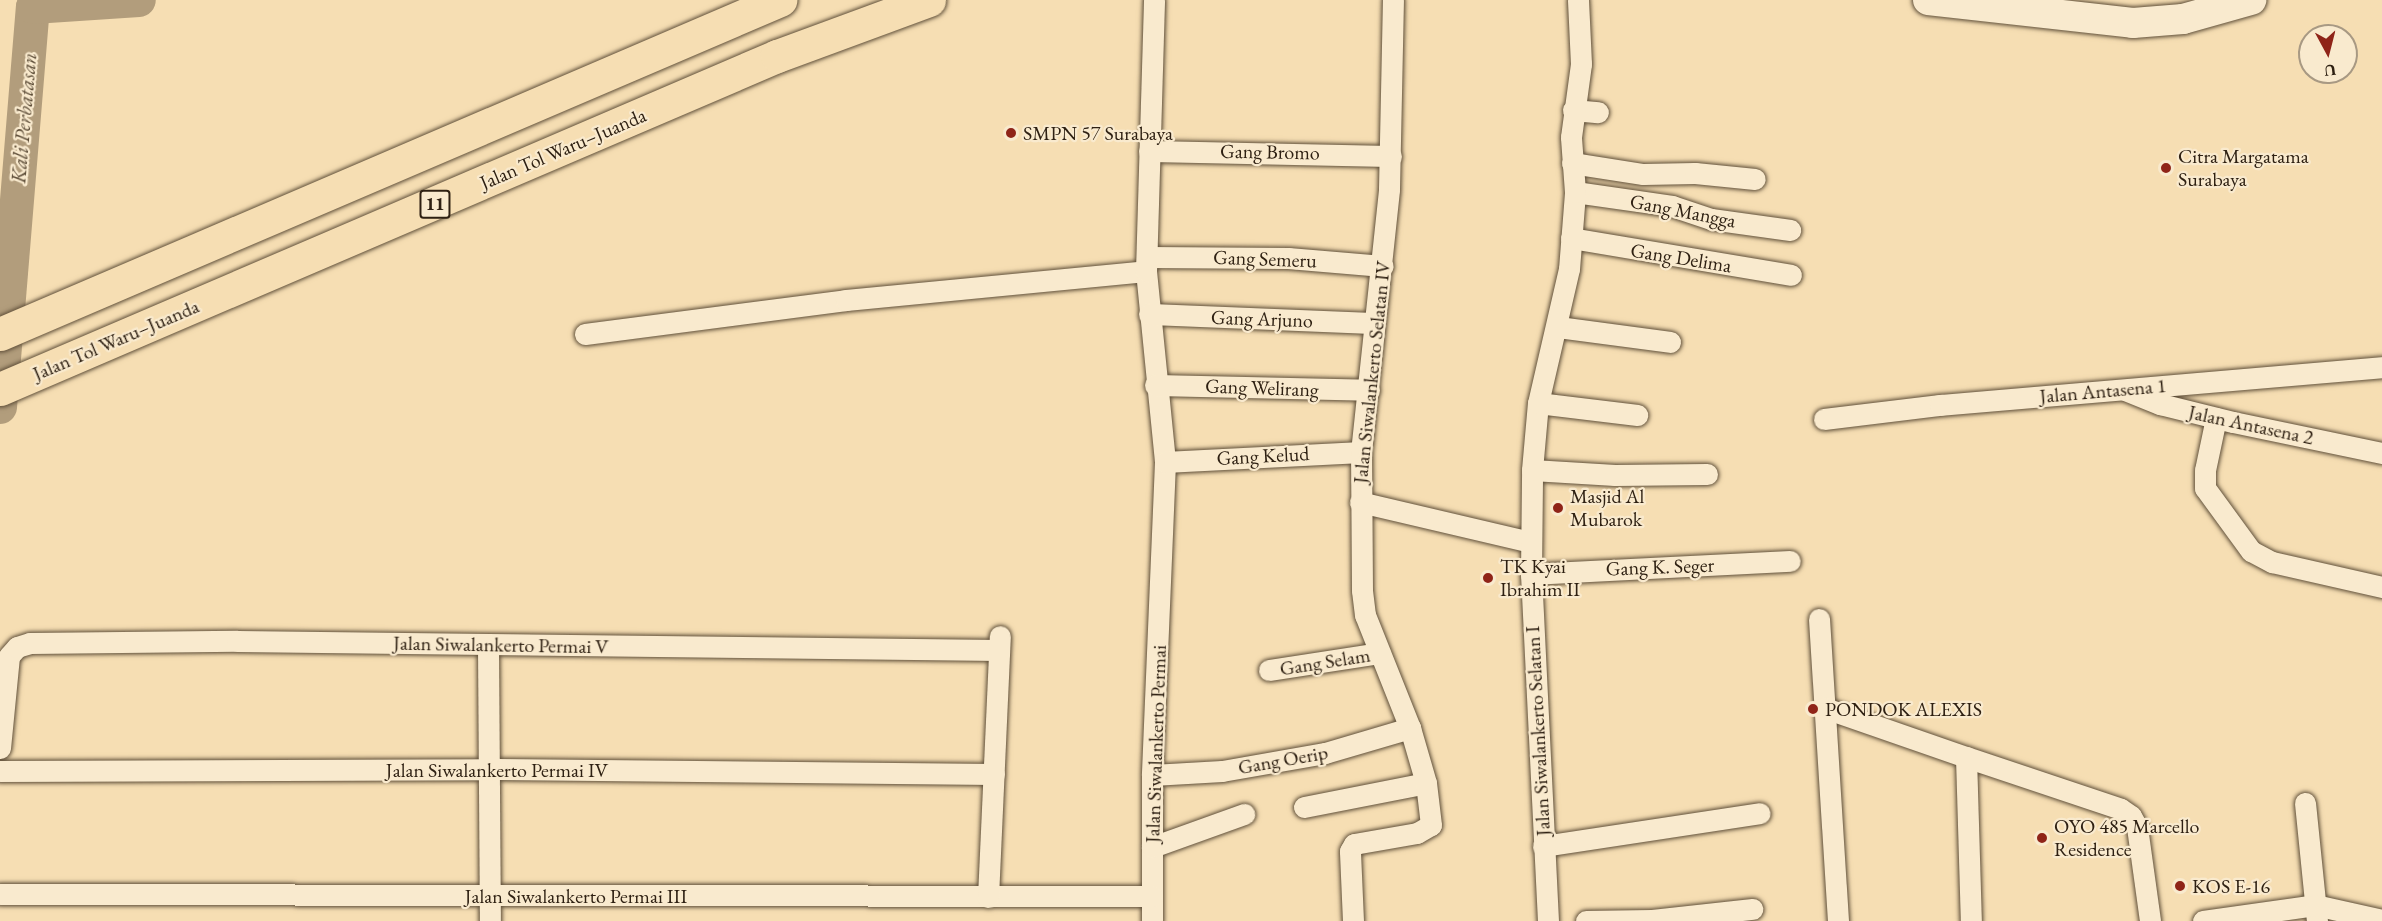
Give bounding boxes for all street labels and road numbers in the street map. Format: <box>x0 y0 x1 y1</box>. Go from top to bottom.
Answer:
street label: Jalan Tol Waru–Juanda <box>476 103 650 195</box>
street label: Gang Bromo <box>1220 139 1320 165</box>
road number: 11 <box>418 189 452 219</box>
street label: Gang Mangga <box>1628 189 1738 233</box>
street label: Gang Delima <box>1629 238 1733 278</box>
street label: Gang Semeru <box>1213 245 1317 273</box>
street label: Jalan Siwalankerto Selatan IV <box>1348 259 1396 485</box>
street label: Jalan Tol Waru–Juanda <box>29 294 203 386</box>
street label: Gang Arjuno <box>1211 305 1313 333</box>
street label: Gang Welirang <box>1205 374 1319 402</box>
street label: Jalan Antasena 1 <box>2039 374 2167 408</box>
street label: Jalan Antasena 2 <box>2186 400 2316 450</box>
street label: Gang Kelud <box>1216 442 1310 470</box>
street label: Gang K. Seger <box>1605 553 1715 581</box>
street label: Jalan Siwalankerto Selatan I <box>1521 625 1555 837</box>
street label: Jalan Siwalankerto Permai V <box>393 631 609 659</box>
street label: Gang Selam <box>1278 643 1372 681</box>
street label: Jalan Siwalankerto Permai <box>1141 645 1171 843</box>
street label: Gang Oerip <box>1236 740 1330 780</box>
street label: Jalan Siwalankerto Permai IV <box>386 758 608 782</box>
street label: Jalan Siwalankerto Permai III <box>465 884 687 908</box>

